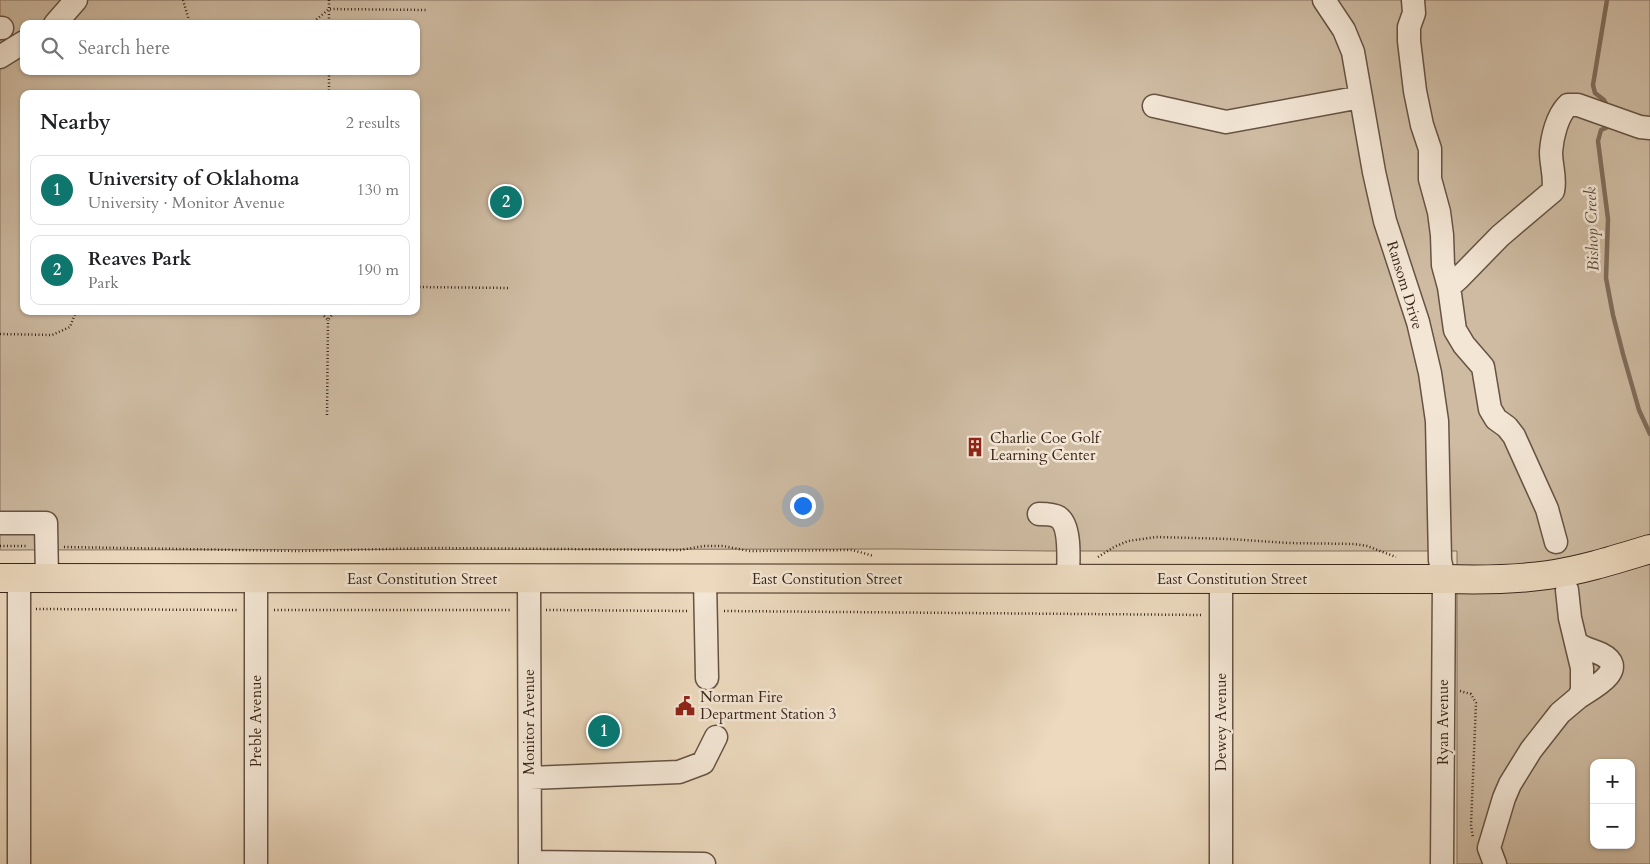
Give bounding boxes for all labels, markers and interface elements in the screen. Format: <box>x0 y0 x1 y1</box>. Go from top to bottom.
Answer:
search box <box>20 20 420 75</box>
icon: search <box>38 34 66 62</box>
text: Search here <box>78 35 170 61</box>
text: Nearby <box>40 108 111 137</box>
text: 2 results <box>346 112 400 134</box>
text: University of Oklahoma <box>88 166 299 192</box>
text: 1 <box>53 179 61 201</box>
text: 130 m <box>357 179 399 201</box>
pin: 2 <box>490 183 522 221</box>
water label: Bishop Creek <box>1580 186 1604 271</box>
text: University · Monitor Avenue <box>88 192 285 214</box>
street label: Ransom Drive <box>1382 238 1428 332</box>
text: Reaves Park <box>88 246 191 272</box>
text: 2 <box>53 259 61 281</box>
text: 190 m <box>357 259 399 281</box>
text: Park <box>88 272 119 294</box>
place label: Charlie Coe Golf Learning Center <box>990 428 1102 465</box>
building icon: Charlie Coe Golf Learning Center <box>964 436 986 458</box>
your location <box>790 493 816 519</box>
street label: East Constitution Street <box>347 569 497 589</box>
street label: East Constitution Street <box>752 569 902 589</box>
street label: East Constitution Street <box>1157 569 1307 589</box>
street label: Monitor Avenue <box>519 669 539 775</box>
street label: Dewey Avenue <box>1211 673 1231 771</box>
street label: Preble Avenue <box>246 675 266 767</box>
street label: Ryan Avenue <box>1433 679 1453 765</box>
place label: Norman Fire Department Station 3 <box>700 687 837 724</box>
public building icon: Norman Fire Department Station 3 <box>674 695 696 717</box>
pin: 1 <box>588 712 620 750</box>
map controls <box>1590 759 1635 849</box>
button: + <box>1590 759 1635 804</box>
button: − <box>1590 804 1635 849</box>

